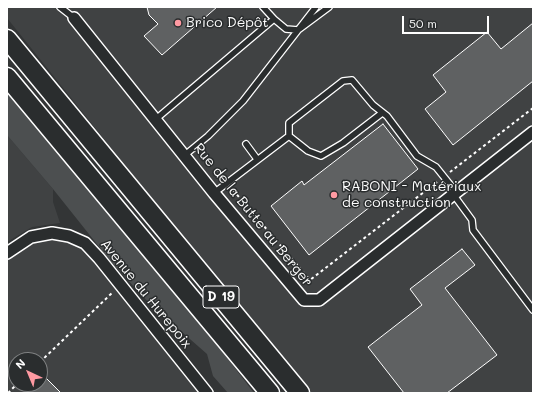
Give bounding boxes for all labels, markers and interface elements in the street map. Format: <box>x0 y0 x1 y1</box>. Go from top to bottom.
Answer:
scale bar <box>404 8 491 34</box>
place label: Brico Dépôt <box>186 15 268 31</box>
text: 50 m <box>409 15 437 31</box>
marker: Brico Dépôt <box>173 18 183 28</box>
street label: Rue de la Butte au Berger <box>190 140 316 290</box>
place label: RABONI - Matériaux de construction <box>342 179 481 212</box>
marker: RABONI - Matériaux de construction <box>329 190 339 200</box>
street label: Avenue du Hurepoix <box>97 236 195 352</box>
road number: D 19 <box>203 286 239 308</box>
north arrow <box>8 352 48 392</box>
text: N <box>12 355 28 372</box>

